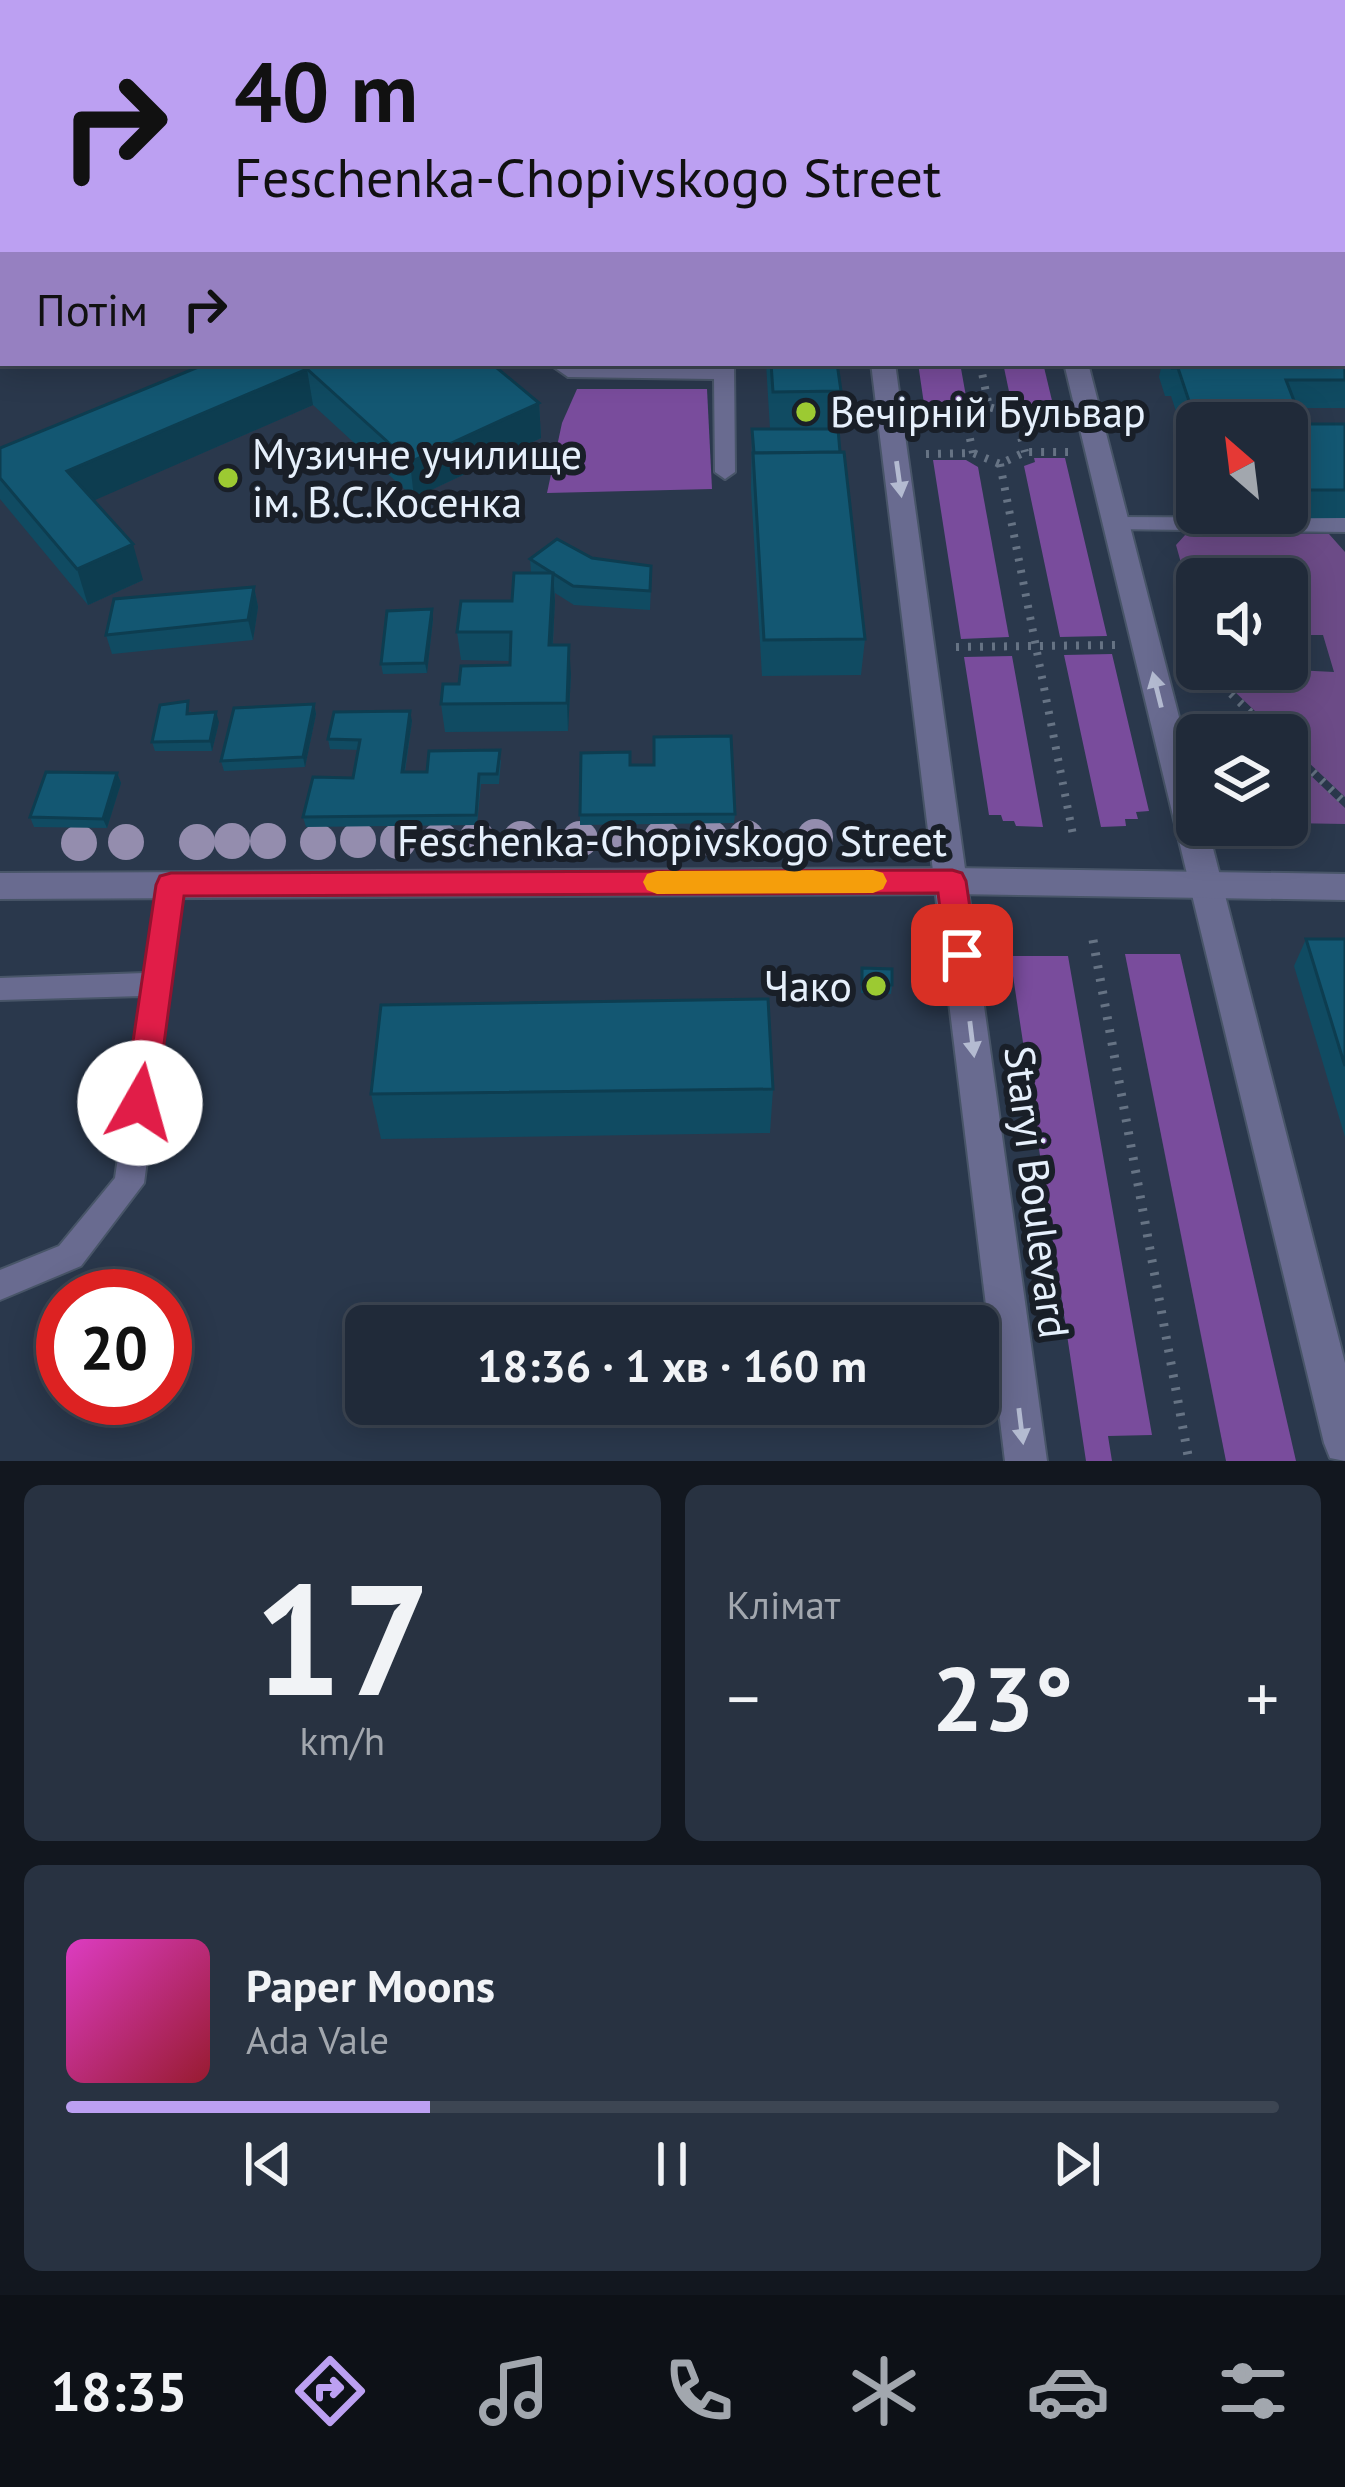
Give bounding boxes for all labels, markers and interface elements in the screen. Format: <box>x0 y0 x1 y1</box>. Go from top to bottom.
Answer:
text: 40 m <box>234 36 418 145</box>
icon: right <box>36 48 192 204</box>
text: Feschenka-Chopivskogo Street <box>234 142 941 212</box>
icon: right <box>172 276 238 342</box>
text: Потім <box>36 280 148 338</box>
place label: Вечірній Бульвар <box>830 384 1146 439</box>
marker: Вечірній Бульвар <box>793 399 819 425</box>
north arrow <box>1176 402 1308 534</box>
map controls <box>1176 402 1308 846</box>
place label: Музичне училище ім. В.С.Косенка <box>252 426 582 529</box>
one-way arrow <box>890 461 909 498</box>
marker: Музичне училище ім. В.С.Косенка <box>215 465 241 491</box>
button: sound <box>1176 558 1308 690</box>
one-way arrow <box>1147 671 1166 708</box>
button: layers <box>1176 714 1308 846</box>
street label: Feschenka-Chopivskogo Street <box>397 813 947 868</box>
pin <box>911 904 1013 1006</box>
icon: arrive <box>929 922 995 988</box>
place label: Чако <box>764 958 852 1013</box>
marker: Чако <box>863 973 889 999</box>
one-way arrow <box>963 1021 982 1058</box>
position arrow <box>77 1040 203 1166</box>
street label: Staryi Boulevard <box>992 1043 1083 1341</box>
speed limit sign: 20 <box>36 1269 192 1425</box>
text: 18:36 · 1 хв · 160 m <box>477 1336 867 1394</box>
one-way arrow <box>1012 1407 1031 1445</box>
text: 17 <box>254 1536 431 1738</box>
text: Клімат <box>727 1579 840 1630</box>
text: 23° <box>932 1639 1073 1756</box>
text: − <box>727 1655 760 1740</box>
text: + <box>1246 1655 1279 1740</box>
text: km/h <box>300 1715 385 1766</box>
text: Paper Moons <box>246 1956 495 2014</box>
text: Ada Vale <box>246 2014 389 2065</box>
icon: previous <box>235 2131 301 2197</box>
icon: pause <box>639 2131 705 2197</box>
icon: next <box>1044 2131 1110 2197</box>
icon: directions <box>288 2349 372 2433</box>
icon: music <box>472 2349 556 2433</box>
icon: phone <box>657 2349 741 2433</box>
icon: climate <box>842 2349 926 2433</box>
icon: car <box>1026 2349 1110 2433</box>
icon: filters <box>1211 2349 1295 2433</box>
text: 18:35 <box>50 2356 187 2426</box>

